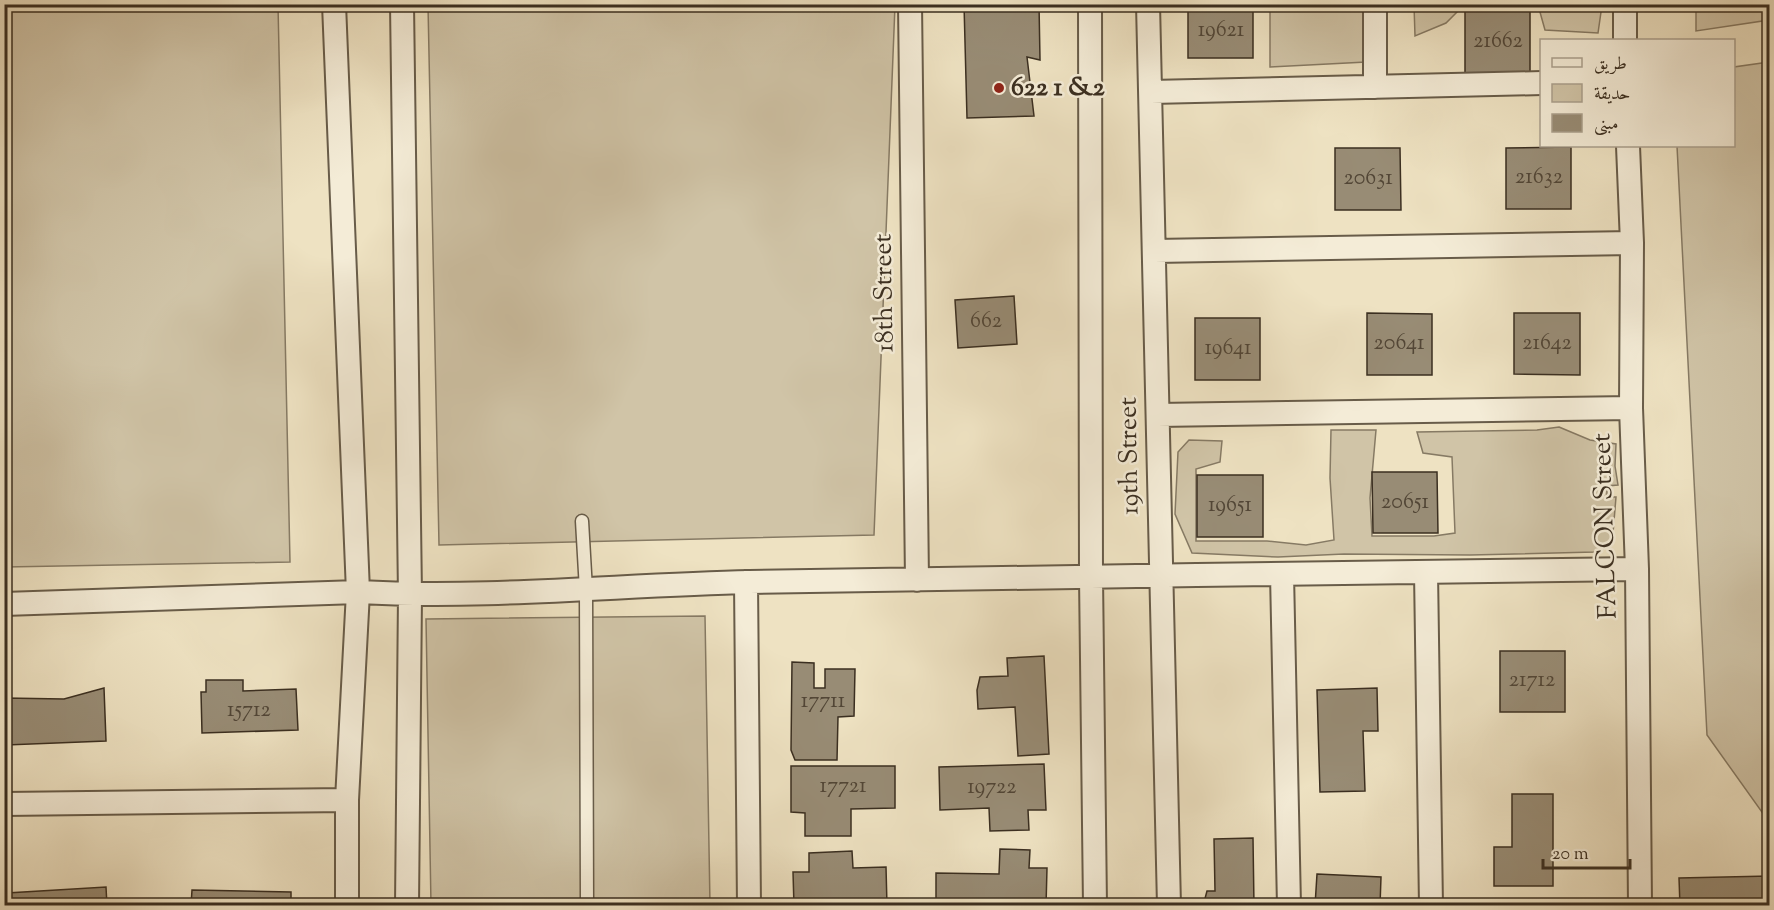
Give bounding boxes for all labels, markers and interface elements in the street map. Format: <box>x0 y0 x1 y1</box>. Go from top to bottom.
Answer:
house number: 19621 <box>1198 15 1245 47</box>
house number: 21662 <box>1473 26 1523 58</box>
legend <box>1540 39 1735 147</box>
text: طريق <box>1594 52 1627 78</box>
place label: 622 1 &2 <box>1011 70 1106 107</box>
marker: 622 1 &2 <box>992 81 1006 95</box>
text: حديقة <box>1594 82 1630 108</box>
text: مبنى <box>1594 112 1619 138</box>
house number: 21632 <box>1515 162 1563 194</box>
house number: 20631 <box>1343 163 1393 195</box>
street label: 18th Street <box>865 233 905 353</box>
house number: 662 <box>970 306 1002 338</box>
house number: 20641 <box>1373 328 1425 360</box>
house number: 21642 <box>1522 328 1572 360</box>
house number: 19641 <box>1204 333 1252 365</box>
street label: 19th Street <box>1110 397 1150 515</box>
street label: FALCON Street <box>1584 432 1628 620</box>
house number: 20651 <box>1381 487 1429 519</box>
house number: 19651 <box>1208 490 1252 522</box>
house number: 21712 <box>1509 665 1555 697</box>
house number: 17711 <box>801 686 846 718</box>
house number: 15712 <box>227 695 271 727</box>
house number: 17721 <box>819 771 867 803</box>
house number: 19722 <box>967 772 1017 804</box>
scale bar <box>1543 832 1630 870</box>
text: 20 m <box>1552 842 1589 868</box>

